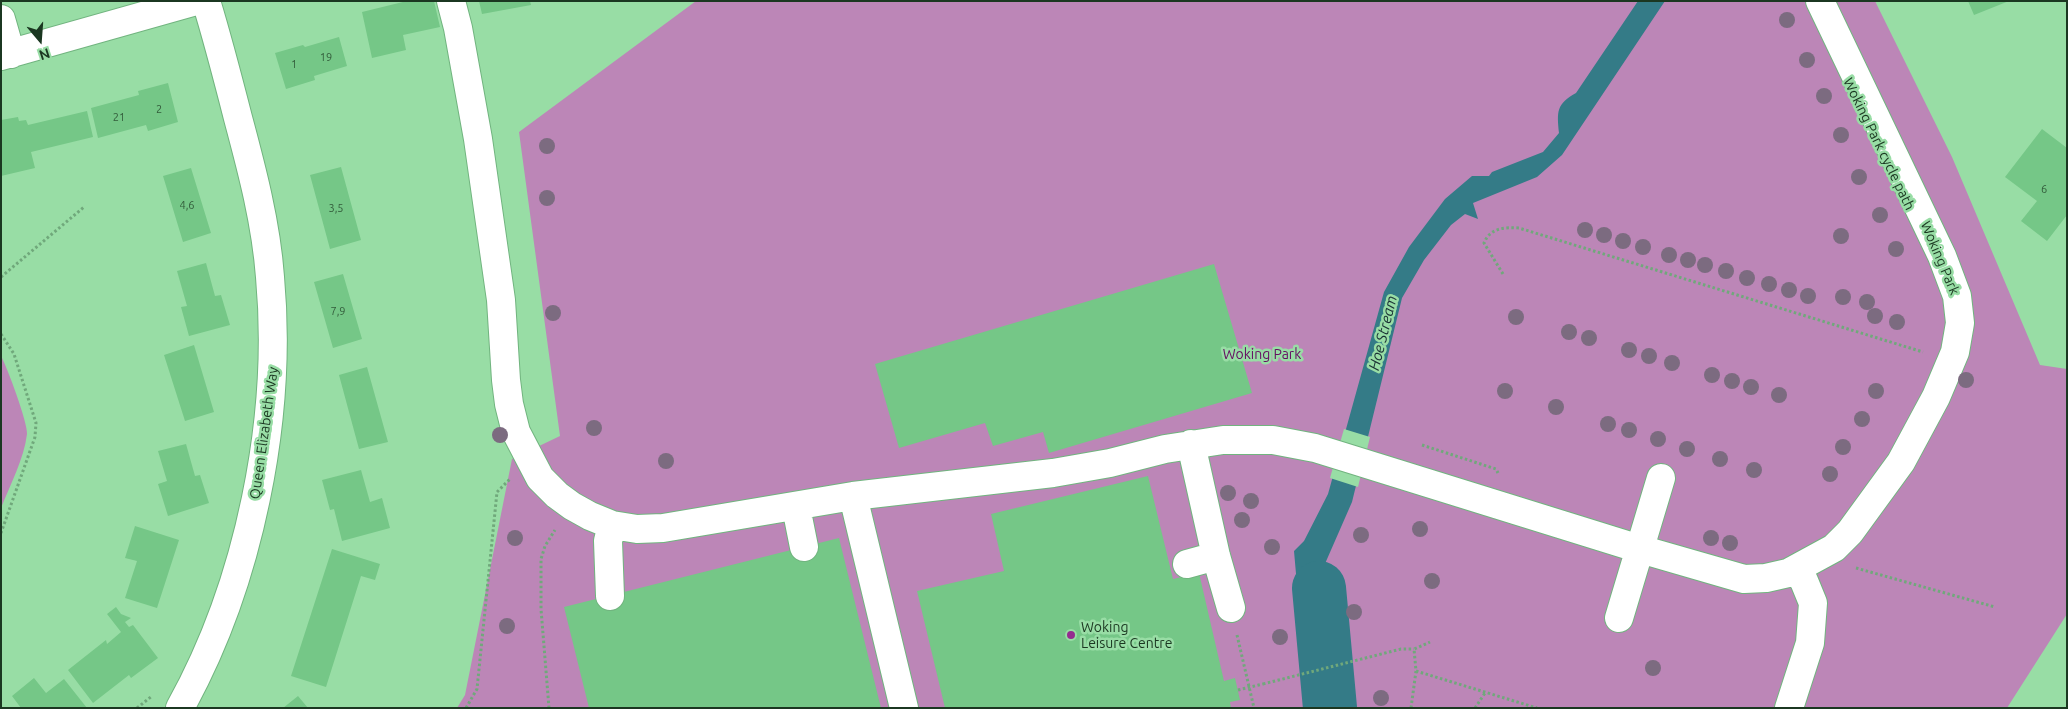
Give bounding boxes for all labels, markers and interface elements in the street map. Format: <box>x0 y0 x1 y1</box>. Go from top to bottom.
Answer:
north arrow <box>15 15 65 65</box>
text: N <box>37 45 52 63</box>
house number: 19 <box>320 50 332 64</box>
house number: 1 <box>291 57 297 71</box>
street label: Woking Park cycle path <box>1840 75 1918 213</box>
house number: 2 <box>156 102 162 116</box>
house number: 21 <box>113 110 125 124</box>
house number: 6 <box>2041 182 2047 196</box>
house number: 4,6 <box>179 198 195 212</box>
house number: 3,5 <box>328 201 344 215</box>
street label: Woking Park <box>1917 219 1963 297</box>
water label: Hoe Stream <box>1365 294 1401 372</box>
house number: 7,9 <box>330 304 346 318</box>
park label: Woking Park <box>1223 346 1301 362</box>
street label: Queen Elizabeth Way <box>246 366 282 500</box>
place label: Woking Leisure Centre <box>1081 619 1172 652</box>
marker: Woking Leisure Centre <box>1065 629 1077 641</box>

